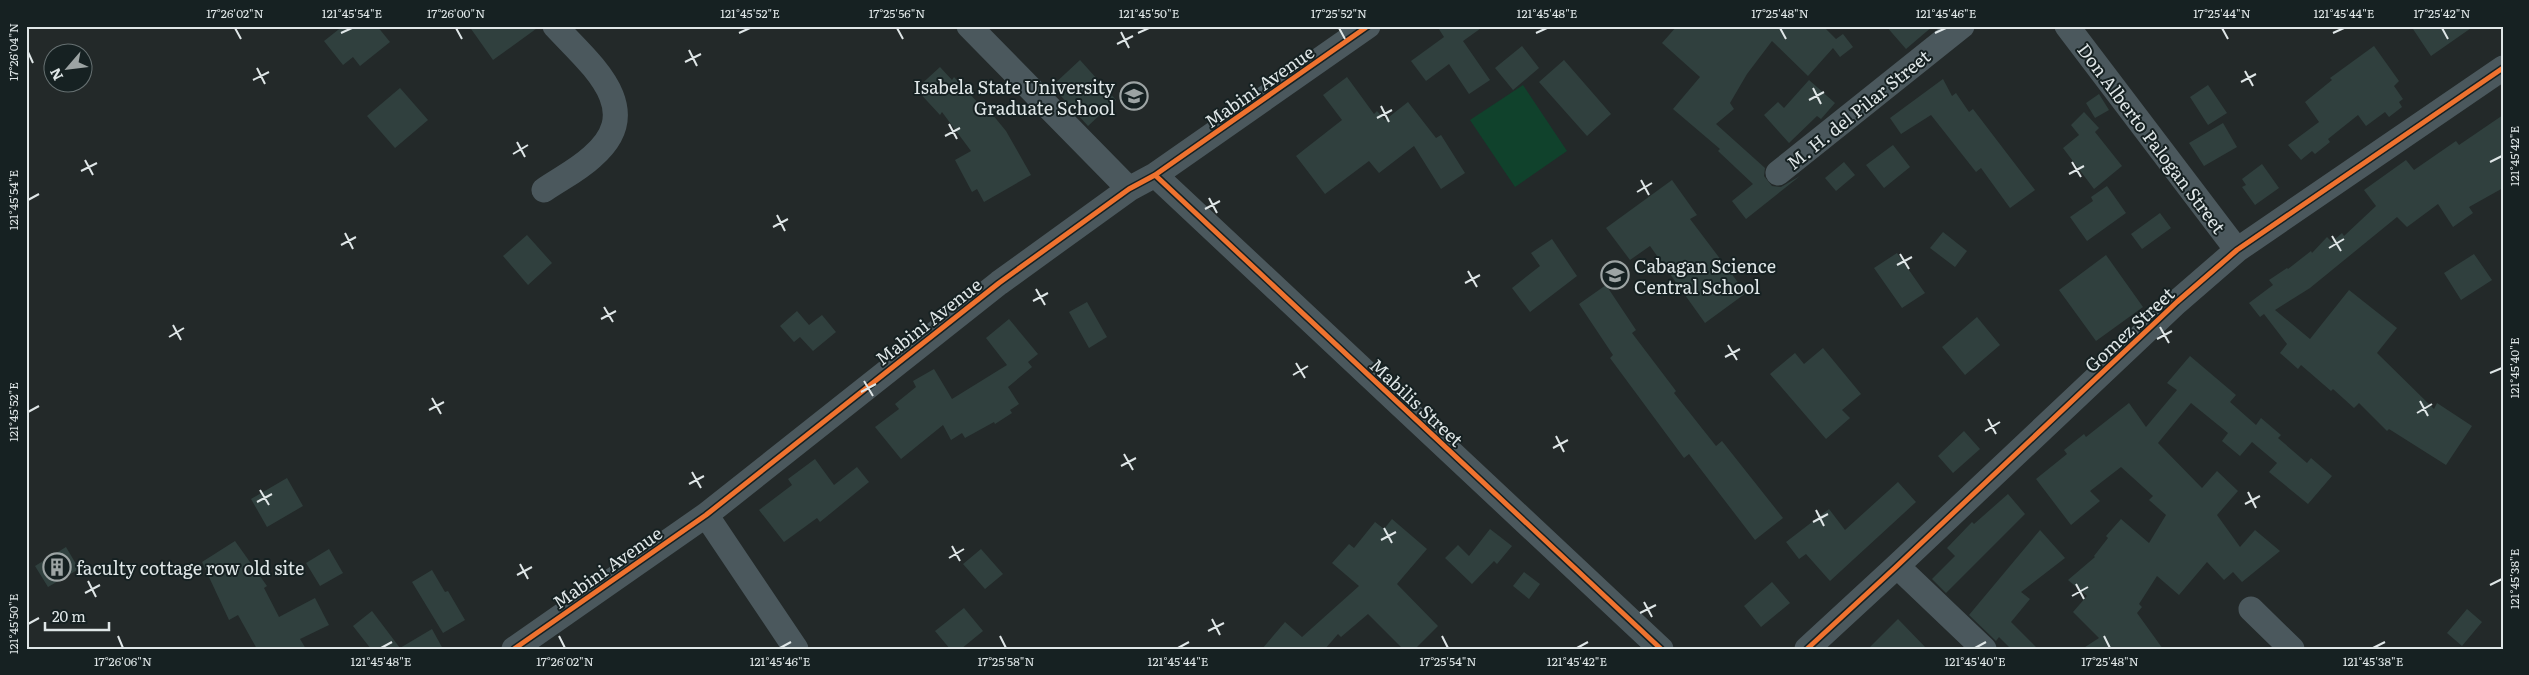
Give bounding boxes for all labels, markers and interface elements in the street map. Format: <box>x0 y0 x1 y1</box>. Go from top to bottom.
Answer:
text: 17°26'02"N <box>206 4 264 22</box>
text: 121°45'54"E <box>322 4 383 22</box>
text: 17°26'00"N <box>427 4 485 22</box>
text: 121°45'52"E <box>720 4 780 22</box>
text: 17°25'56"N <box>869 4 925 22</box>
text: 121°45'50"E <box>1119 4 1180 22</box>
text: 17°25'52"N <box>1311 4 1367 22</box>
text: 121°45'48"E <box>1517 4 1578 22</box>
text: 17°25'48"N <box>1751 4 1809 22</box>
text: 121°45'46"E <box>1916 4 1977 22</box>
text: 17°25'44"N <box>2193 4 2251 22</box>
text: 121°45'44"E <box>2314 4 2375 22</box>
text: 17°25'42"N <box>2414 4 2470 22</box>
text: 17°26'04"N <box>4 23 22 81</box>
street label: Don Alberto Palogan Street <box>2071 37 2233 239</box>
street label: Mabini Avenue <box>1199 38 1319 134</box>
north arrow <box>42 42 92 92</box>
street label: M. H. del Pilar Street <box>1780 42 1936 175</box>
text: N <box>44 64 67 84</box>
place label: Isabela State University Graduate School <box>913 73 1116 121</box>
school or university icon: Isabela State University Graduate School <box>1119 81 1149 111</box>
text: 121°45'42"E <box>2505 125 2523 186</box>
text: 121°45'54"E <box>4 169 22 230</box>
place label: Cabagan Science Central School <box>1634 252 1776 300</box>
school or university icon: Cabagan Science Central School <box>1600 260 1630 290</box>
street label: Mabini Avenue <box>869 271 987 371</box>
street label: Gomez Street <box>2078 280 2181 378</box>
text: 121°45'40"E <box>2505 337 2523 399</box>
street label: Mabilis Street <box>1364 352 1470 453</box>
text: 121°45'52"E <box>4 382 22 442</box>
street label: Mabini Avenue <box>547 519 667 615</box>
text: 121°45'38"E <box>2505 548 2523 609</box>
building icon: faculty cottage row old site <box>42 552 72 582</box>
place label: faculty cottage row old site <box>76 554 304 581</box>
text: 121°45'50"E <box>4 593 22 654</box>
scale bar <box>45 600 109 632</box>
text: 20 m <box>52 604 86 627</box>
text: 17°26'06"N <box>94 652 152 670</box>
text: 121°45'48"E <box>351 652 412 670</box>
text: 17°26'02"N <box>536 652 594 670</box>
text: 121°45'46"E <box>750 652 811 670</box>
text: 17°25'58"N <box>978 652 1034 670</box>
text: 121°45'44"E <box>1148 652 1209 670</box>
text: 17°25'54"N <box>1420 652 1476 670</box>
text: 121°45'42"E <box>1547 652 1608 670</box>
text: 121°45'40"E <box>1944 652 2006 670</box>
text: 17°25'48"N <box>2081 652 2139 670</box>
text: 121°45'38"E <box>2343 652 2404 670</box>

